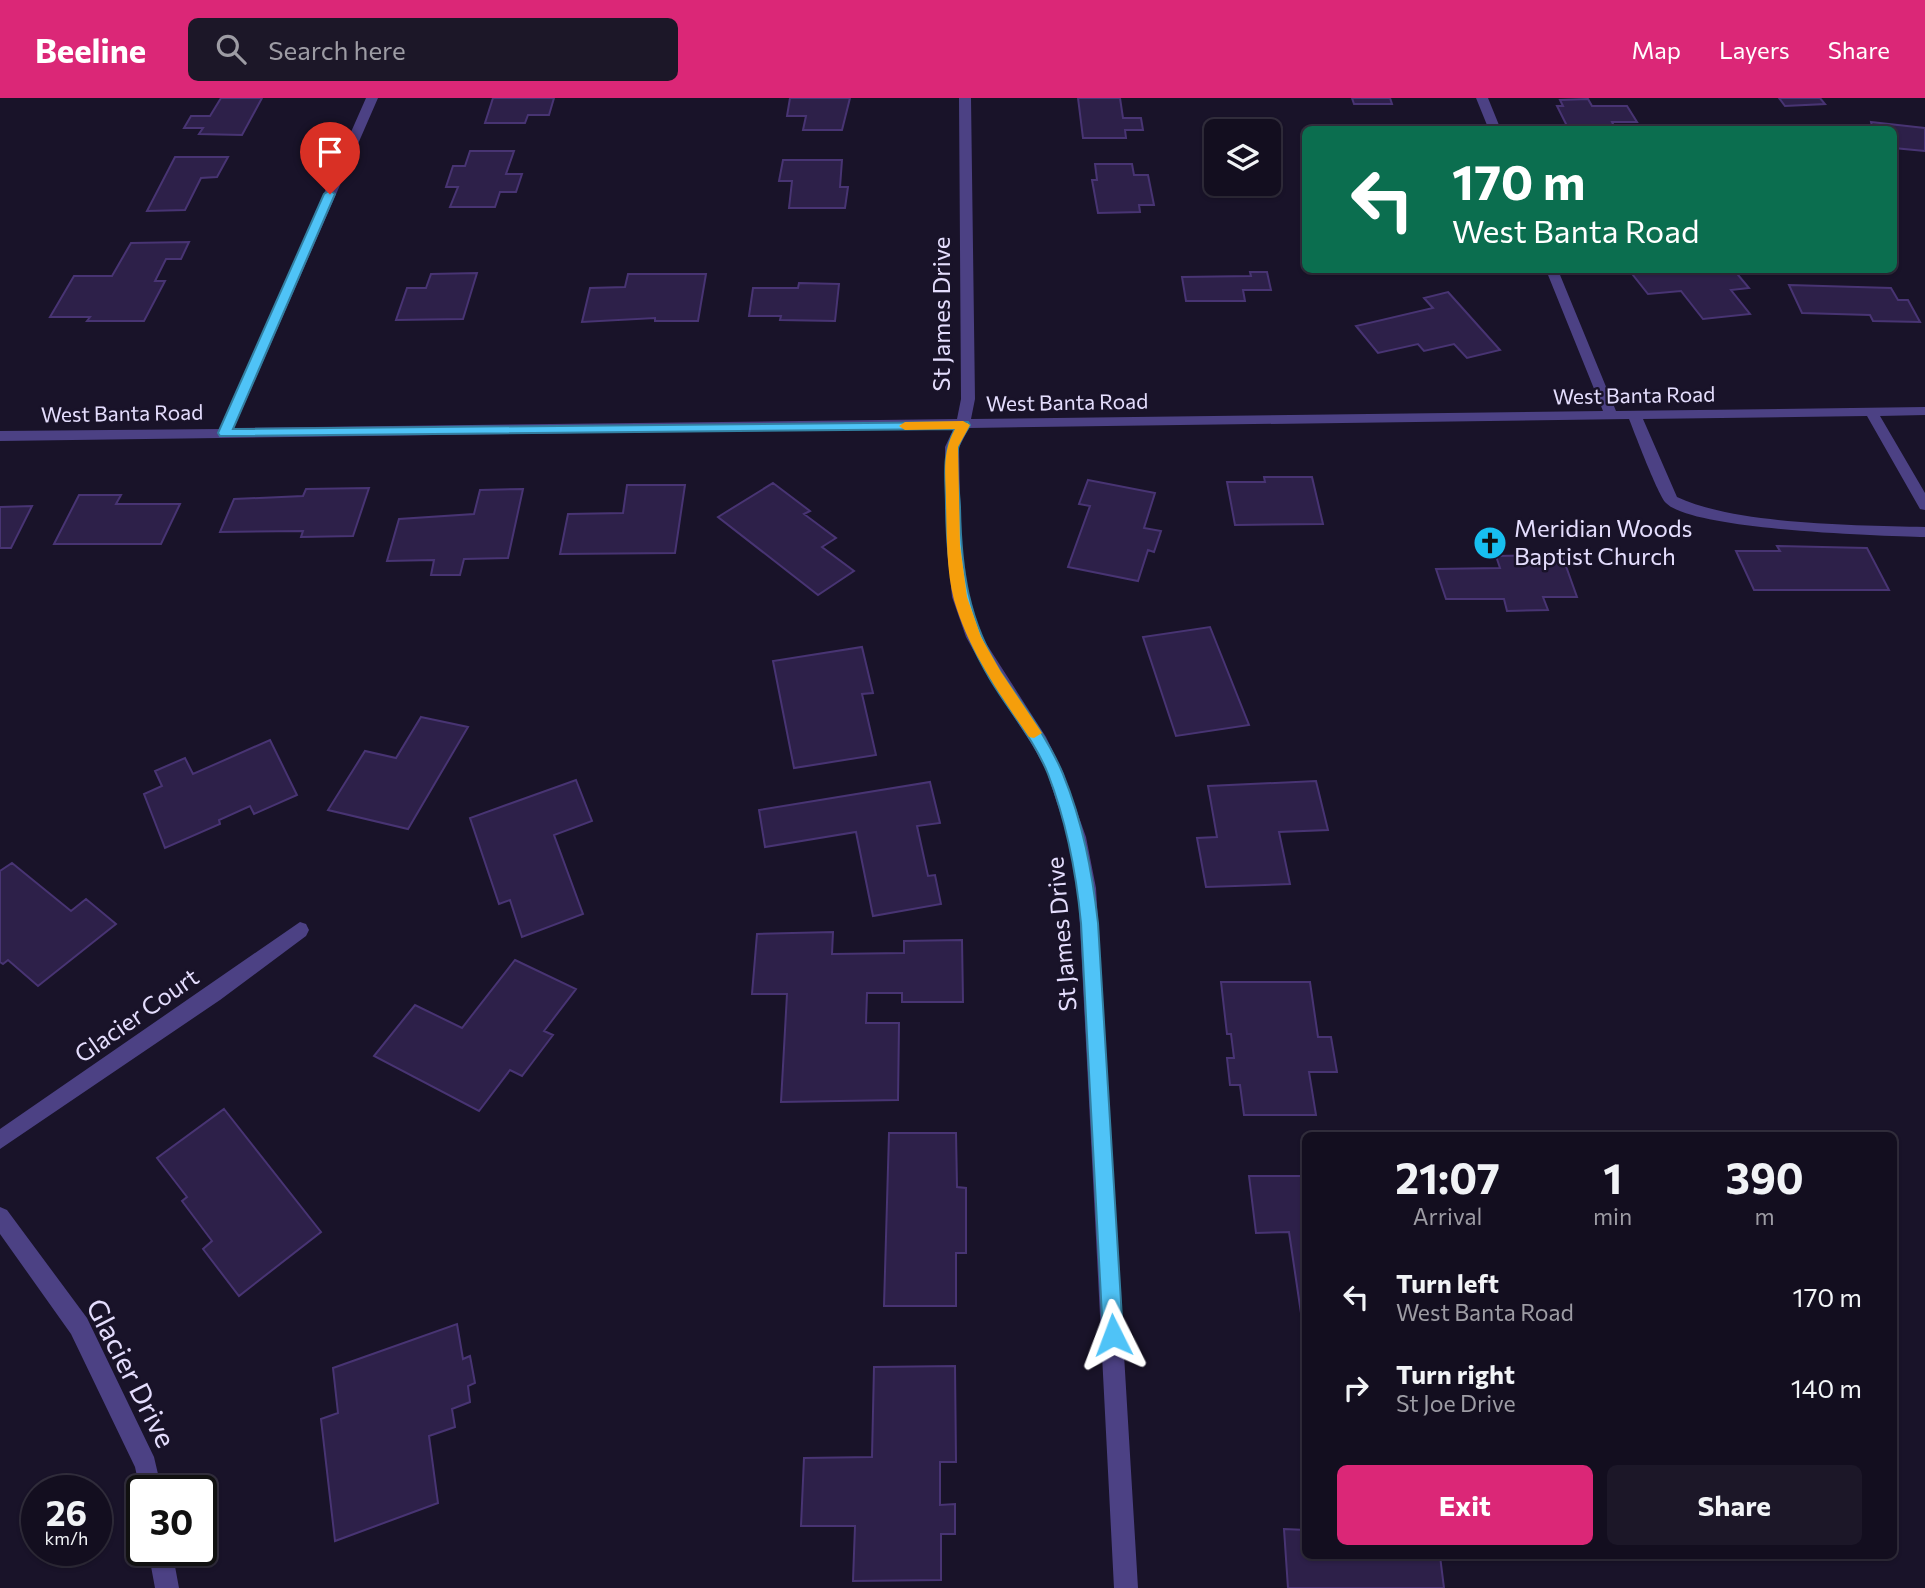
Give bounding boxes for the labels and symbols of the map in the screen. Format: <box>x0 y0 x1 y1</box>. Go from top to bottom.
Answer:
pin <box>300 122 360 194</box>
street label: St James Drive <box>926 237 955 391</box>
street label: West Banta Road <box>1553 381 1715 408</box>
street label: West Banta Road <box>986 388 1148 415</box>
street label: West Banta Road <box>41 399 203 426</box>
place label: Meridian Woods Baptist Church <box>1514 513 1693 570</box>
church icon: Meridian Woods Baptist Church <box>1471 524 1509 562</box>
street label: St James Drive <box>1039 856 1082 1013</box>
street label: Glacier Court <box>69 961 204 1068</box>
street label: Glacier Drive <box>80 1293 184 1453</box>
position arrow <box>1076 1298 1150 1372</box>
speed limit sign: 30 <box>126 1475 217 1566</box>

